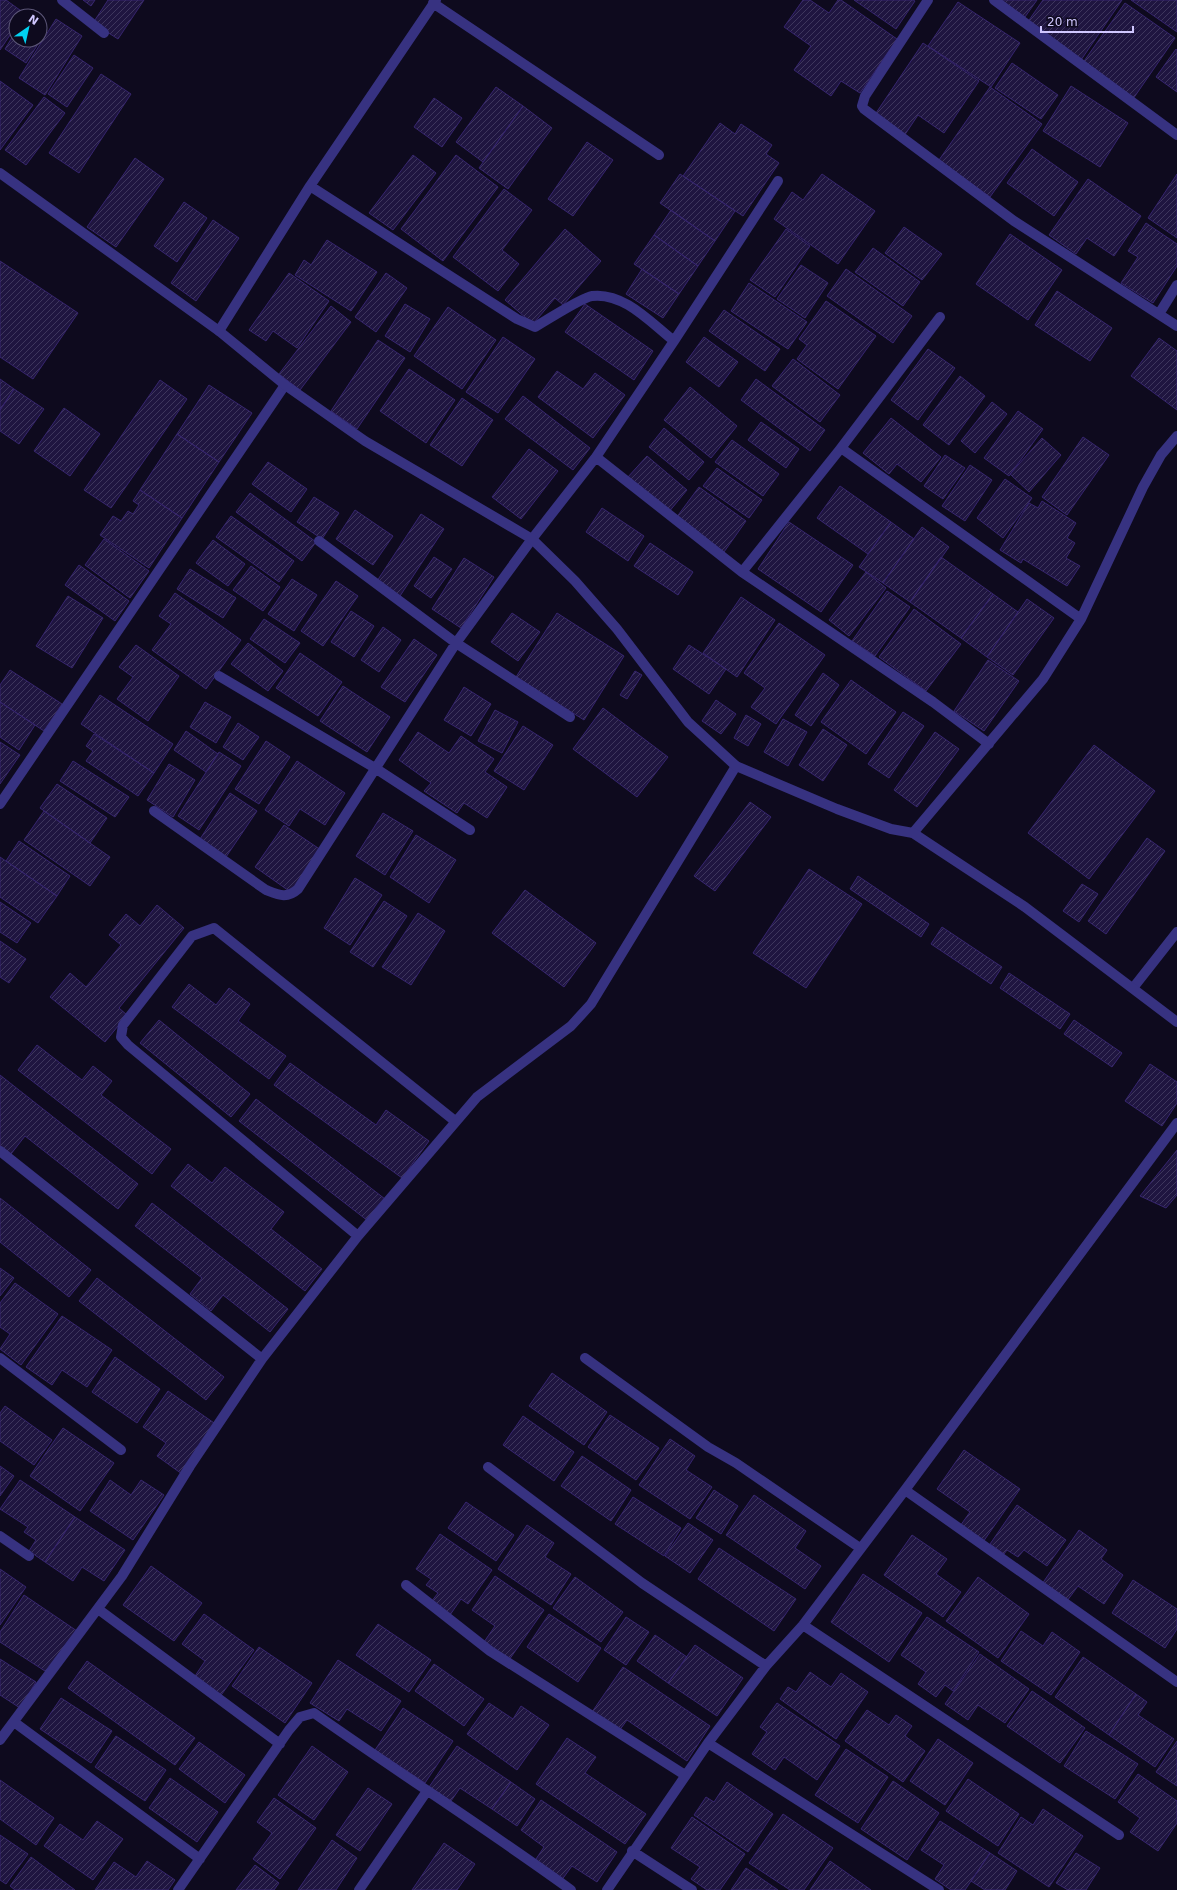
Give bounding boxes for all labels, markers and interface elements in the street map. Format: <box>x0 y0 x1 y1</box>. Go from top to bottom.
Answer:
north arrow <box>8 8 48 48</box>
scale bar <box>1041 8 1133 34</box>
text: N <box>26 12 41 28</box>
text: 20 m <box>1047 15 1078 29</box>

